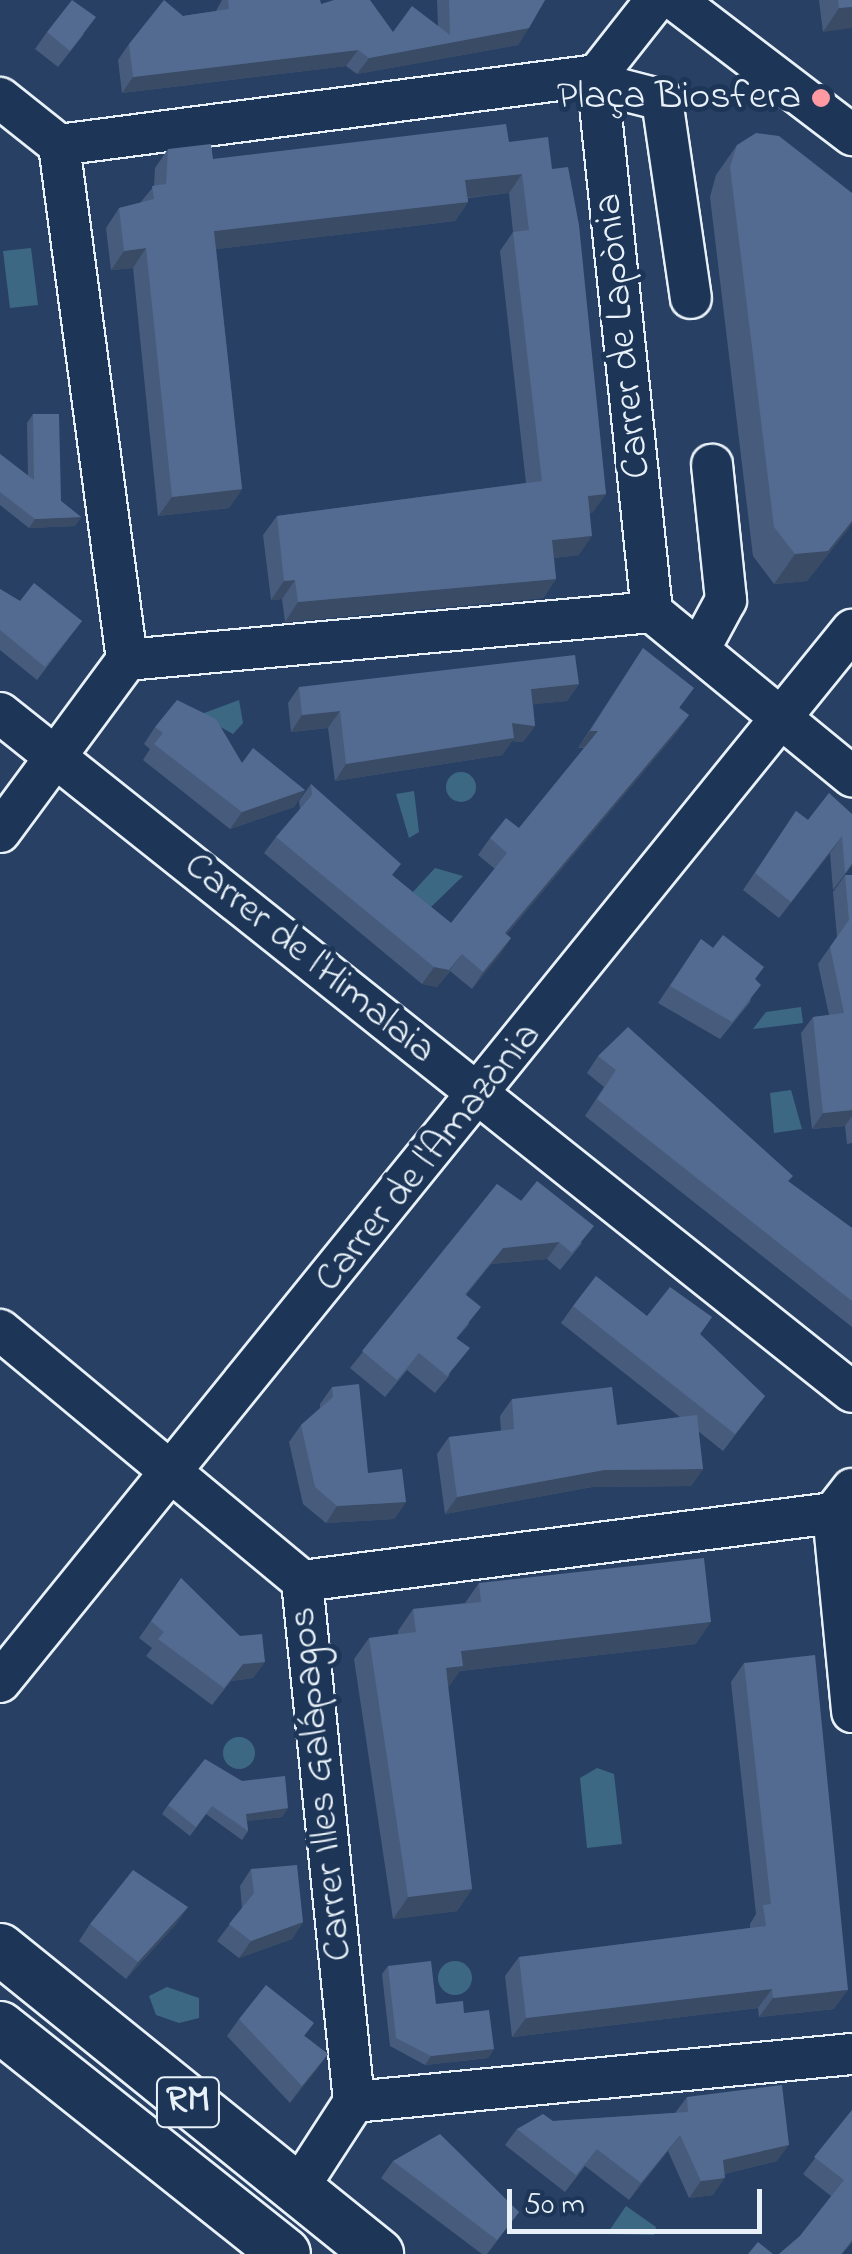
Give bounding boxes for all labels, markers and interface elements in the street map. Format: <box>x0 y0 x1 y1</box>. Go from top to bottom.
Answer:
place label: Plaça Biosfera <box>557 74 801 122</box>
marker: Plaça Biosfera <box>810 87 832 109</box>
street label: Carrer de Lapònia <box>585 191 663 481</box>
street label: Carrer de l'Himalaia <box>173 843 445 1075</box>
street label: Carrer de l'Amazònia <box>305 1013 553 1303</box>
street label: Carrer Illes Galápagos <box>280 1604 364 1964</box>
road number: RM <box>156 2069 220 2135</box>
scale bar <box>512 2169 767 2231</box>
text: 50 m <box>524 2184 585 2228</box>

